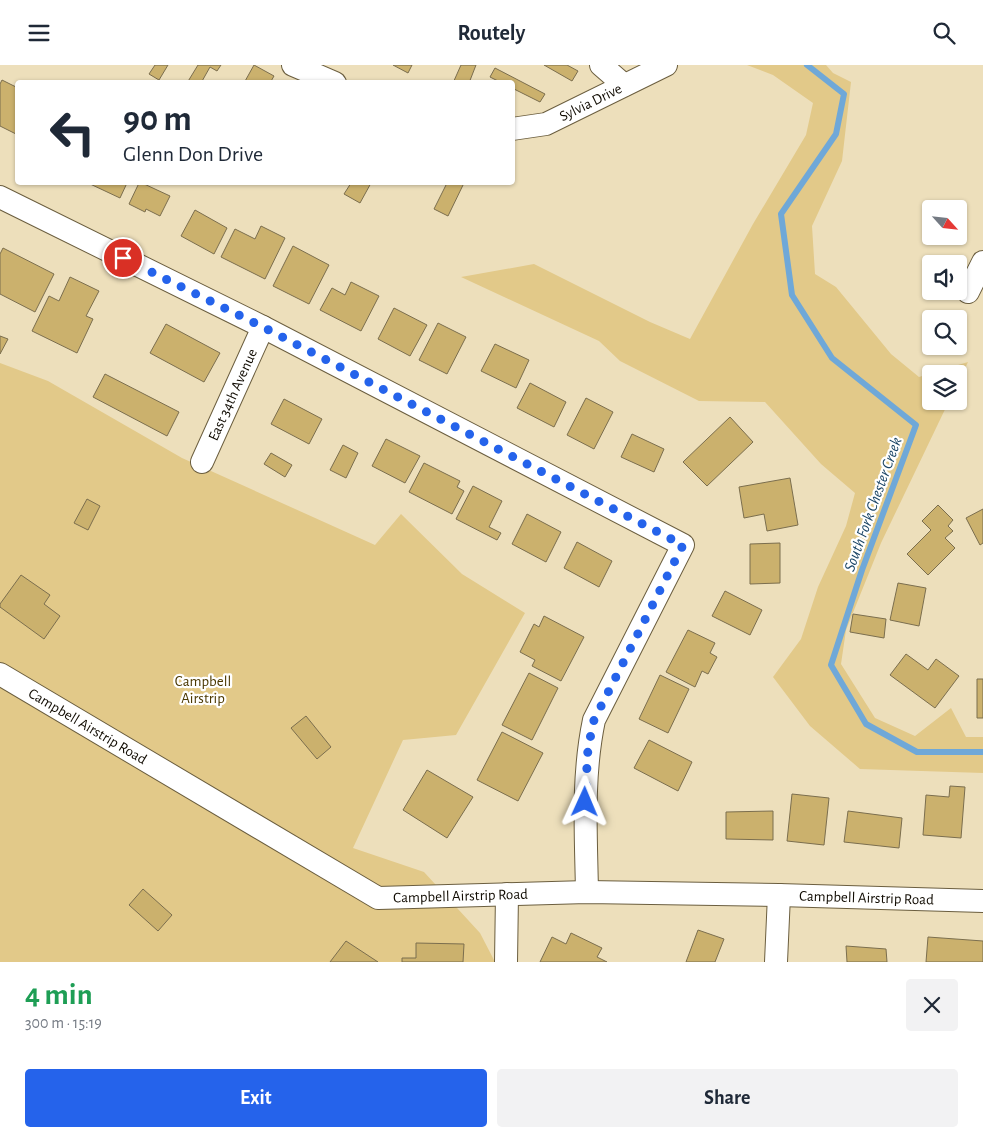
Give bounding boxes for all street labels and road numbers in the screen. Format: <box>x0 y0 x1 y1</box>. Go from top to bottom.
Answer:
street label: Sylvia Drive <box>557 81 624 124</box>
street label: East 34th Avenue <box>206 347 260 443</box>
street label: Campbell Airstrip Road <box>26 686 150 767</box>
street label: Campbell Airstrip Road <box>393 887 528 906</box>
street label: Campbell Airstrip Road <box>799 889 934 908</box>

